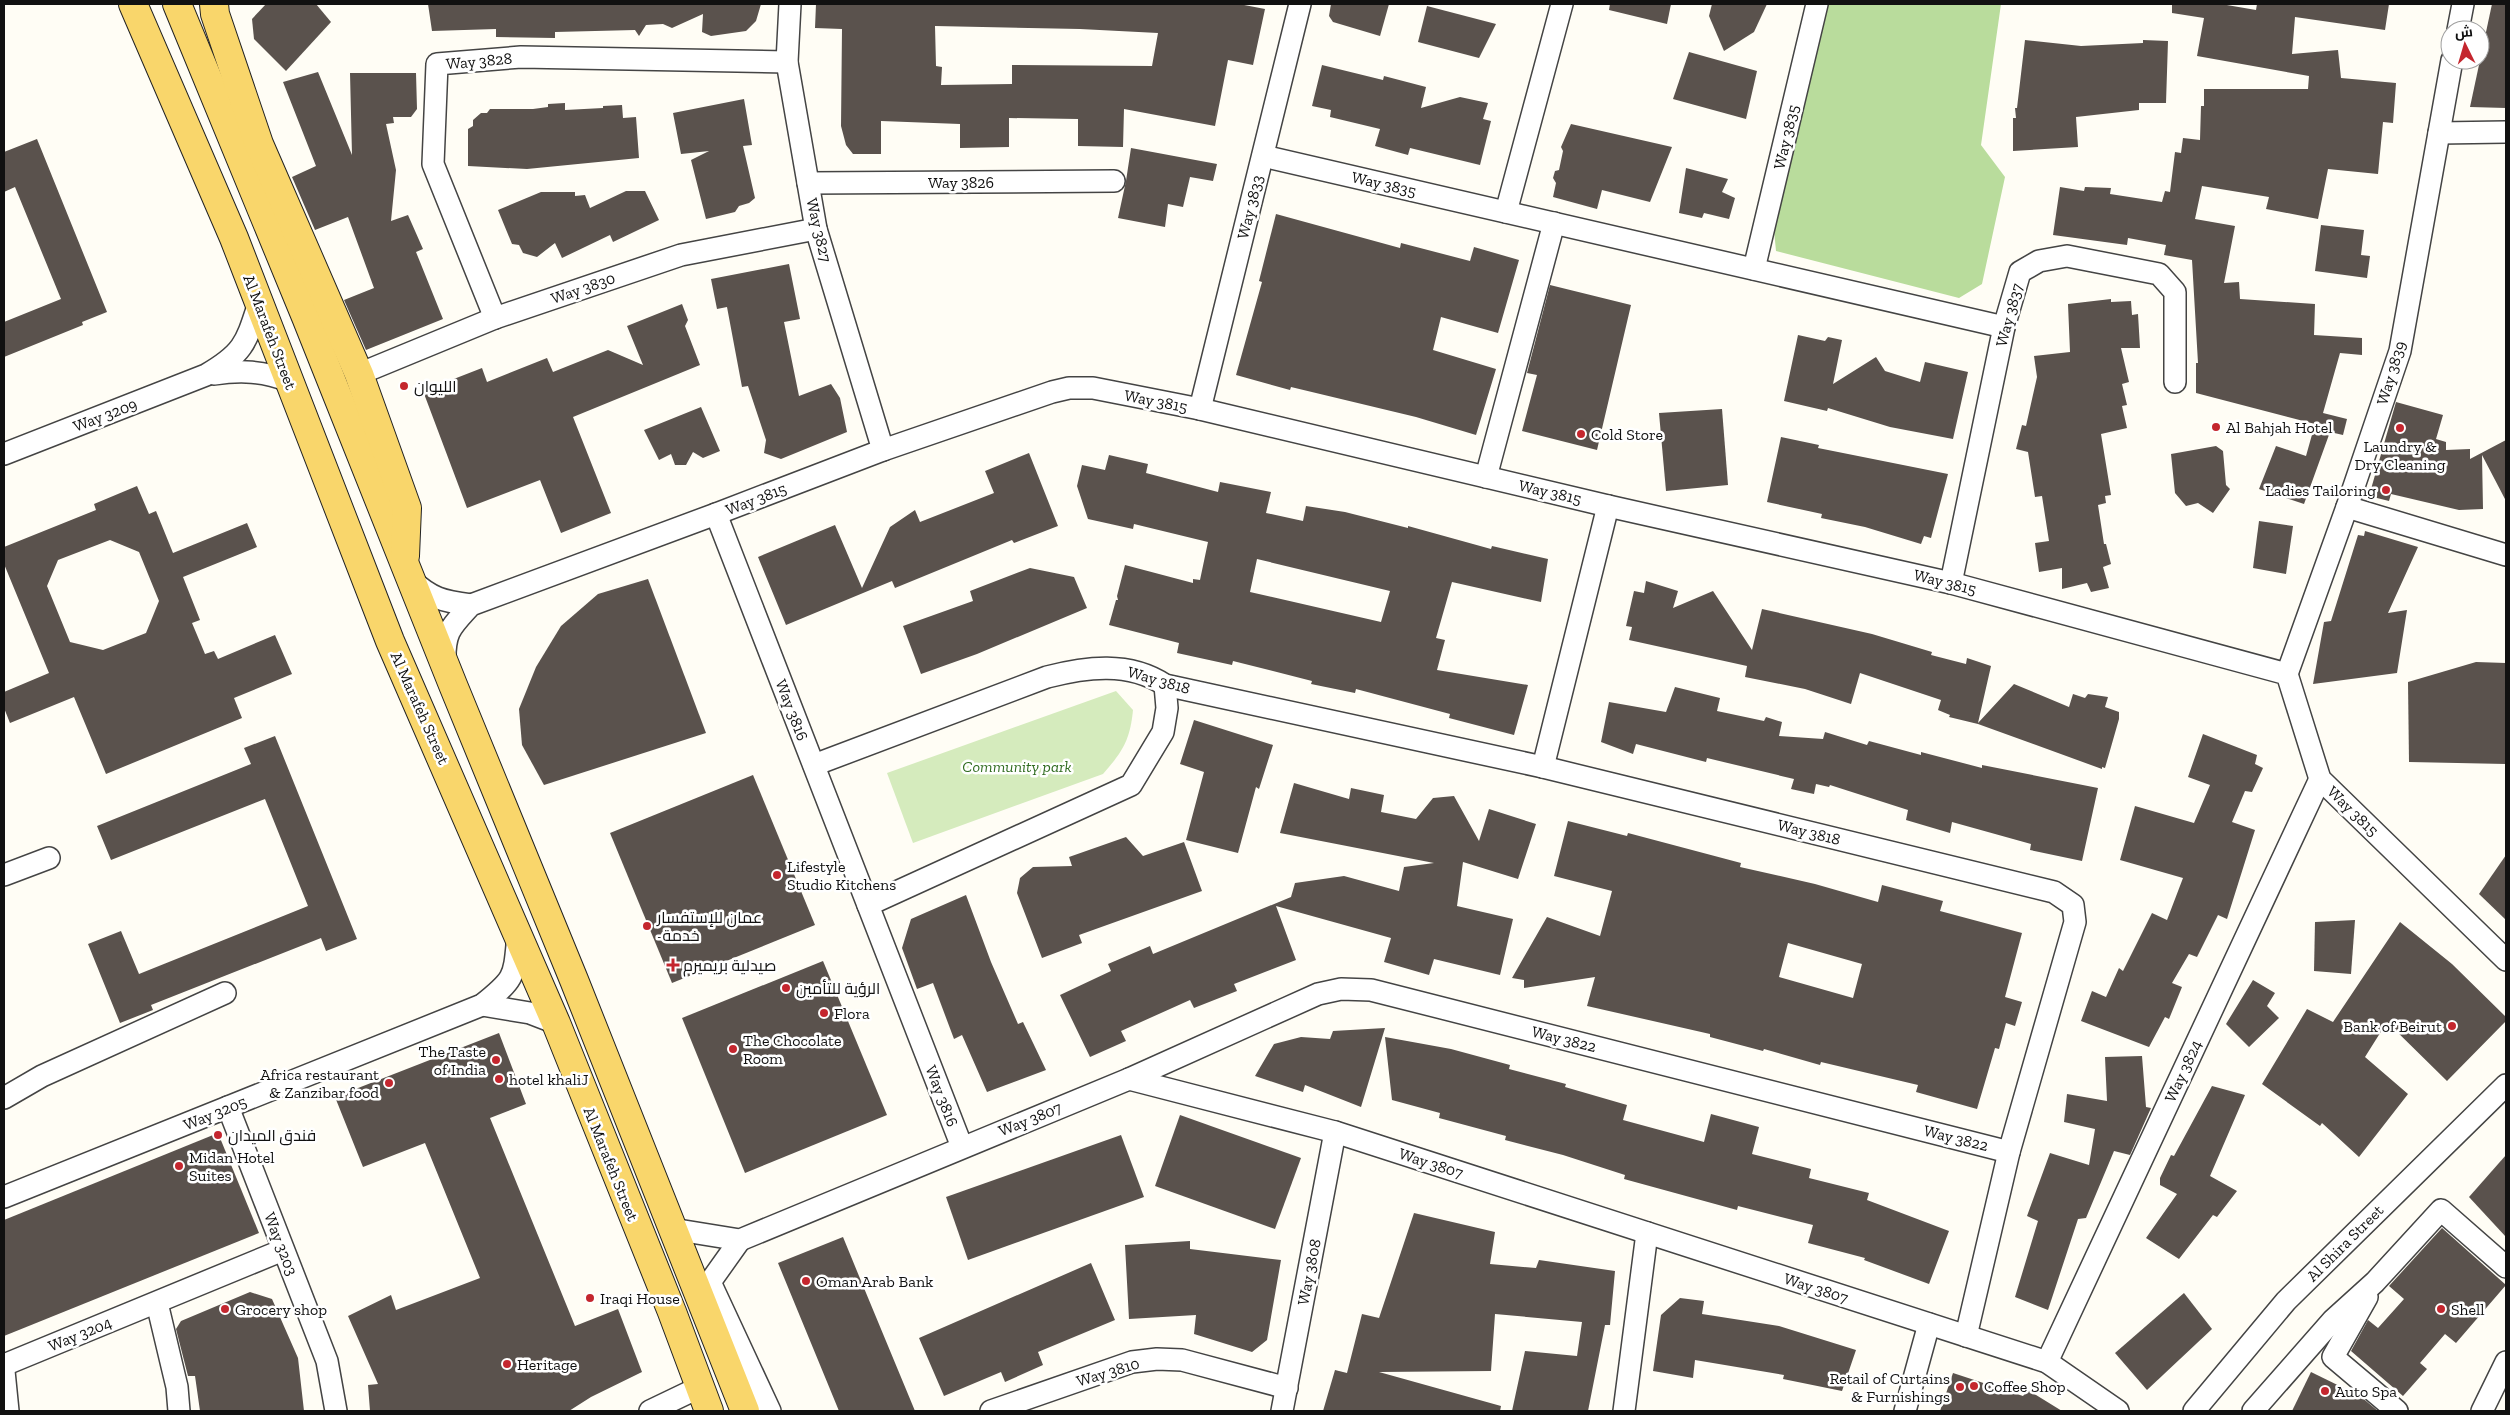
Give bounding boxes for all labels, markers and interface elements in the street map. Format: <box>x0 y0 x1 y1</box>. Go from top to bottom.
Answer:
north arrow <box>2440 20 2490 70</box>
text: ش <box>2454 23 2474 42</box>
street label: Way 3828 <box>445 49 513 73</box>
street label: Way 3835 <box>1769 103 1803 171</box>
street label: Way 3835 <box>1350 167 1418 201</box>
street label: Way 3826 <box>928 173 994 192</box>
street label: Way 3833 <box>1233 173 1267 241</box>
street label: Way 3827 <box>802 196 836 264</box>
street label: Way 3830 <box>548 268 618 308</box>
street label: Al Marafeh Street <box>239 272 301 392</box>
street label: Way 3837 <box>1991 281 2027 349</box>
street label: Way 3839 <box>2372 339 2410 407</box>
place label: الليوان <box>414 377 457 397</box>
marker: الليوان <box>398 380 410 392</box>
street label: Way 3815 <box>1123 386 1189 416</box>
street label: Way 3209 <box>70 394 140 436</box>
place label: Al Bahjah Hotel <box>2226 418 2332 437</box>
marker: Al Bahjah Hotel <box>2210 421 2222 433</box>
marker: Laundry & Dry Cleaning <box>2394 422 2406 434</box>
place label: Cold Store <box>1591 425 1663 444</box>
marker: Cold Store <box>1575 428 1587 440</box>
place label: Laundry & Dry Cleaning <box>2355 437 2446 474</box>
street label: Way 3815 <box>1517 476 1583 508</box>
street label: Way 3815 <box>723 479 789 519</box>
place label: Ladies Tailoring <box>2265 481 2376 500</box>
marker: Ladies Tailoring <box>2380 484 2392 496</box>
street label: Way 3815 <box>1912 565 1978 599</box>
street label: Al Marafeh Street <box>387 649 453 767</box>
street label: Way 3818 <box>1125 662 1193 698</box>
street label: Way 3816 <box>772 677 812 743</box>
park label: Community park <box>962 757 1072 776</box>
street label: Way 3815 <box>2323 782 2383 840</box>
street label: Way 3818 <box>1776 815 1842 849</box>
place label: Lifestyle Studio Kitchens <box>787 857 896 894</box>
marker: Lifestyle Studio Kitchens <box>771 869 783 881</box>
place label: عمان للإستفسار -خدمة <box>656 908 762 945</box>
marker: عمان للإستفسار -خدمة <box>641 920 653 932</box>
place label: صيدلية بريميرم <box>683 956 776 977</box>
marker: صيدلية بريميرم <box>667 959 679 971</box>
place label: الرؤية للتأمين <box>796 979 880 999</box>
marker: الرؤية للتأمين <box>780 982 792 994</box>
place label: Flora <box>834 1004 870 1023</box>
marker: Flora <box>818 1007 830 1019</box>
place label: Bank of Beirut <box>2343 1017 2442 1036</box>
marker: Bank of Beirut <box>2446 1020 2458 1032</box>
street label: Way 3822 <box>1530 1022 1598 1056</box>
place label: The Chocolate Room <box>743 1031 842 1068</box>
street label: Way 3824 <box>2160 1037 2206 1105</box>
place label: The Taste of India <box>419 1042 486 1079</box>
marker: The Chocolate Room <box>727 1043 739 1055</box>
marker: The Taste of India <box>490 1054 502 1066</box>
street label: Way 3816 <box>922 1063 962 1129</box>
place label: Africa restaurant & Zanzibar food <box>260 1065 379 1102</box>
place label: hotel khaliJ <box>509 1070 589 1089</box>
marker: hotel khaliJ <box>493 1073 505 1085</box>
marker: Africa restaurant & Zanzibar food <box>383 1077 395 1089</box>
street label: Way 3205 <box>181 1092 249 1134</box>
street label: Way 3807 <box>996 1098 1065 1140</box>
street label: Al Marafeh Street <box>579 1104 643 1224</box>
street label: Way 3822 <box>1922 1121 1990 1155</box>
place label: فندق الميدان <box>228 1126 316 1146</box>
marker: فندق الميدان <box>212 1129 224 1141</box>
street label: Way 3807 <box>1397 1144 1466 1182</box>
place label: Midan Hotel Suites <box>189 1148 275 1185</box>
marker: Midan Hotel Suites <box>173 1160 185 1172</box>
street label: Al Shira Street <box>2303 1201 2387 1285</box>
street label: Way 3203 <box>260 1210 302 1278</box>
street label: Way 3808 <box>1293 1237 1325 1307</box>
street label: Way 3807 <box>1782 1269 1851 1307</box>
place label: Oman Arab Bank <box>816 1272 934 1291</box>
marker: Oman Arab Bank <box>800 1275 812 1287</box>
place label: Iraqi House <box>600 1289 680 1308</box>
marker: Iraqi House <box>584 1292 596 1304</box>
place label: Grocery shop <box>235 1300 327 1319</box>
place label: Shell <box>2451 1300 2485 1319</box>
marker: Grocery shop <box>219 1303 231 1315</box>
marker: Shell <box>2435 1303 2447 1315</box>
street label: Way 3204 <box>45 1313 115 1355</box>
street label: Way 3810 <box>1074 1353 1142 1391</box>
place label: Heritage <box>517 1355 577 1374</box>
marker: Heritage <box>501 1358 513 1370</box>
place label: Retail of Curtains & Furnishings <box>1829 1369 1950 1406</box>
place label: Coffee Shop <box>1984 1377 2066 1396</box>
marker: Coffee Shop <box>1968 1380 1980 1392</box>
marker: Retail of Curtains & Furnishings <box>1954 1381 1966 1393</box>
place label: Auto Spa <box>2335 1382 2397 1401</box>
marker: Auto Spa <box>2319 1385 2331 1397</box>

